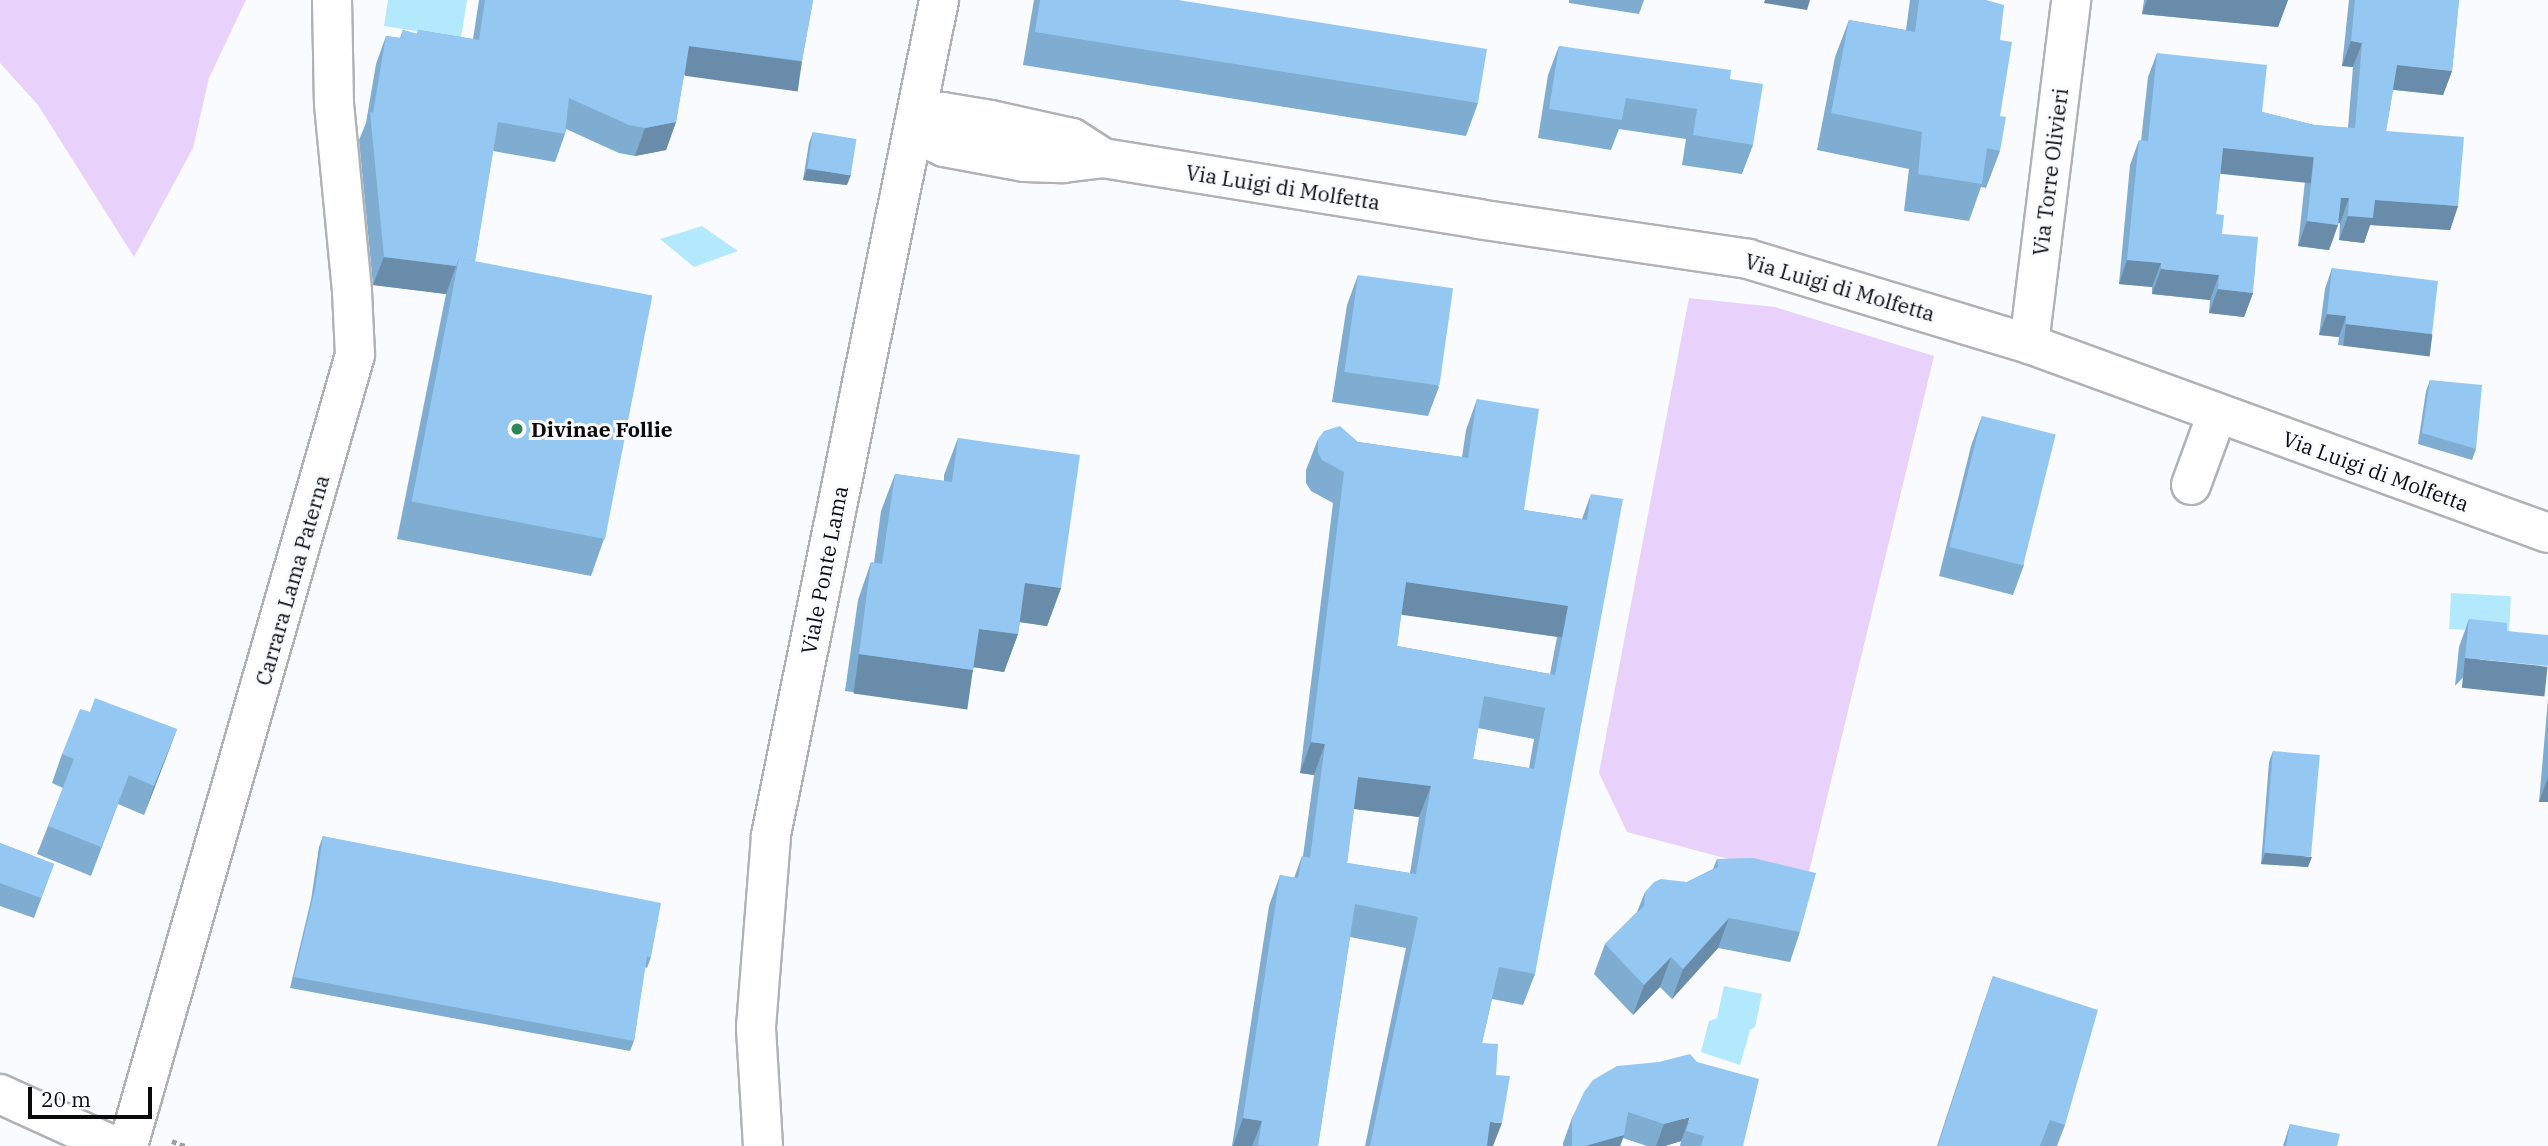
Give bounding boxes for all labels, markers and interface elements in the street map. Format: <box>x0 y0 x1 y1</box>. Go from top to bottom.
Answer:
street label: Via Torre Olivieri <box>2027 87 2073 257</box>
street label: Via Luigi di Molfetta <box>1184 159 1382 215</box>
street label: Via Luigi di Molfetta <box>1742 248 1938 326</box>
place label: Divinae Follie <box>531 416 673 442</box>
marker: Divinae Follie <box>509 421 525 437</box>
street label: Via Luigi di Molfetta <box>2279 426 2473 516</box>
street label: Carrara Lama Paterna <box>250 472 334 688</box>
street label: Viale Ponte Lama <box>795 484 853 656</box>
scale bar <box>32 1072 156 1116</box>
text: 20 m <box>41 1085 91 1113</box>

